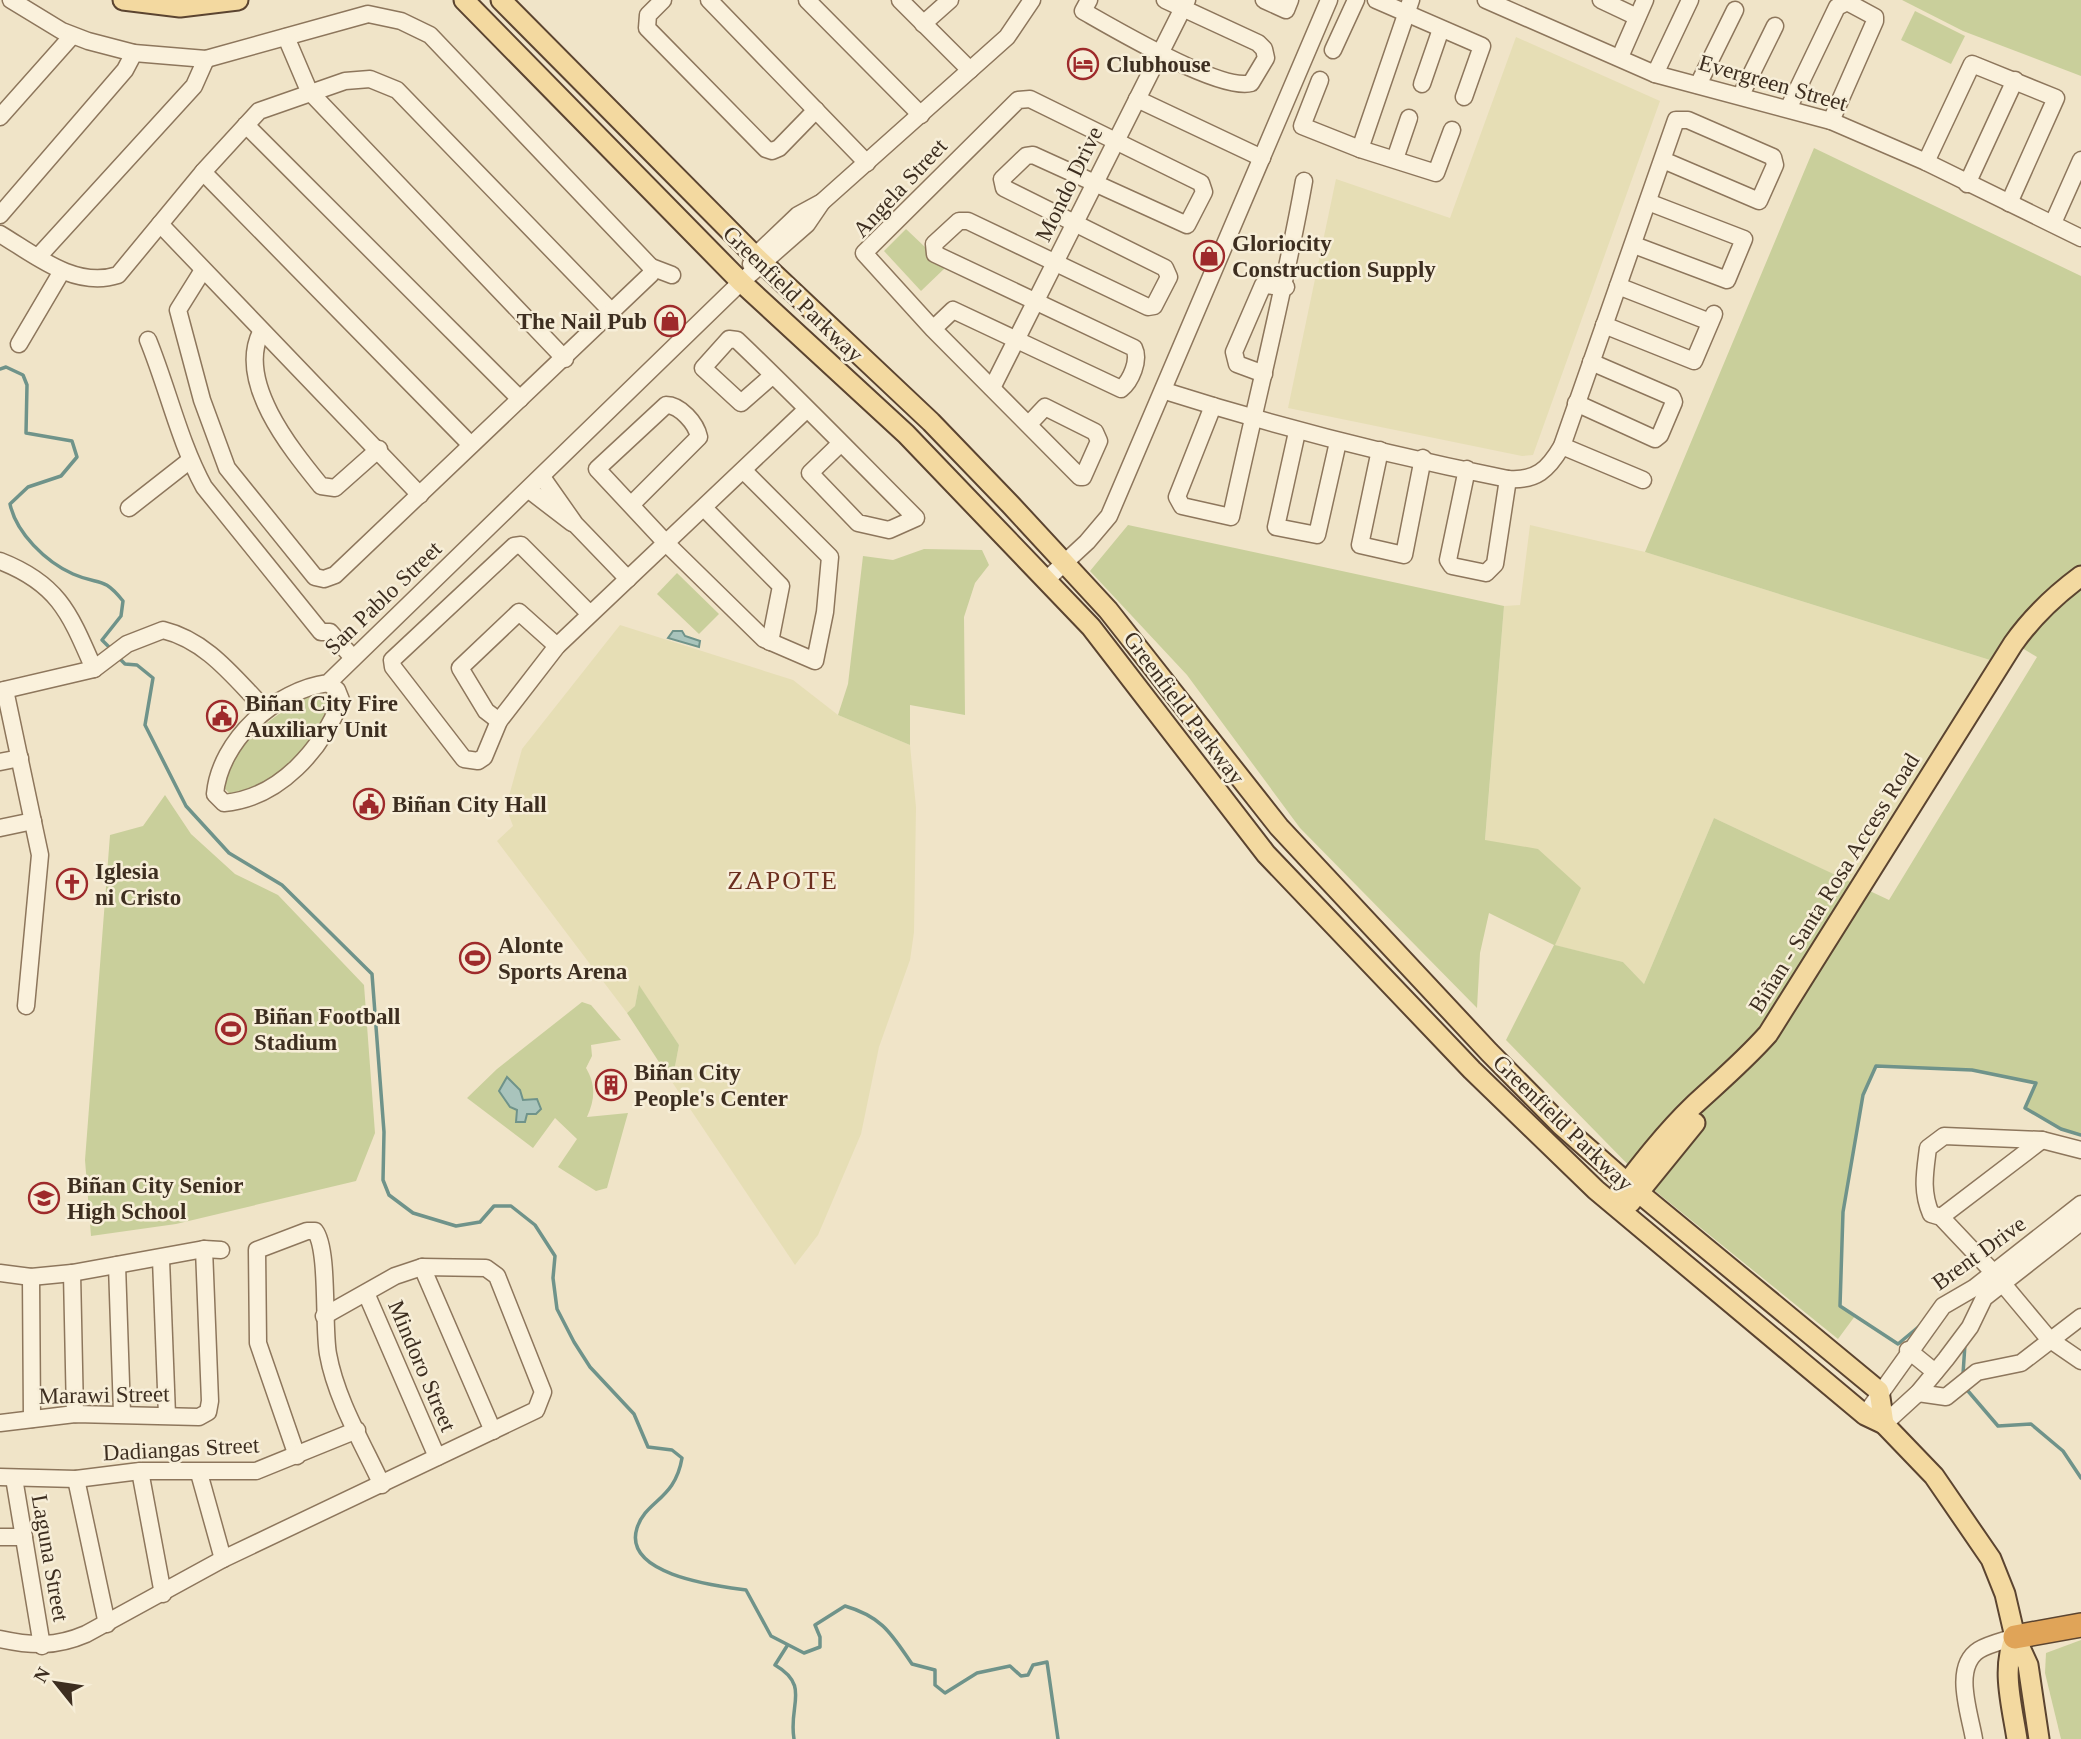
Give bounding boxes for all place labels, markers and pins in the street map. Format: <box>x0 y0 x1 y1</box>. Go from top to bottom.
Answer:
hotel icon: Clubhouse <box>1066 47 1100 81</box>
place label: Clubhouse <box>1106 52 1211 77</box>
place label: Gloriocity Construction Supply <box>1232 231 1436 282</box>
shop icon: Gloriocity Construction Supply <box>1192 239 1226 273</box>
shop icon: The Nail Pub <box>653 304 687 338</box>
place label: The Nail Pub <box>517 309 647 334</box>
place label: Biñan City Fire Auxiliary Unit <box>245 691 398 742</box>
public building icon: Biñan City Fire Auxiliary Unit <box>205 699 239 733</box>
public building icon: Biñan City Hall <box>352 787 386 821</box>
place label: Biñan City Hall <box>392 792 547 817</box>
place label: Iglesia ni Cristo <box>95 859 181 910</box>
church icon: Iglesia ni Cristo <box>55 867 89 901</box>
place label: Alonte Sports Arena <box>498 933 628 984</box>
sports icon: Alonte Sports Arena <box>458 941 492 975</box>
place label: Biñan Football Stadium <box>254 1004 400 1055</box>
sports icon: Biñan Football Stadium <box>214 1012 248 1046</box>
place label: Biñan City People's Center <box>634 1060 788 1111</box>
building icon: Biñan City People's Center <box>594 1068 628 1102</box>
place label: Biñan City Senior High School <box>67 1173 243 1224</box>
school or university icon: Biñan City Senior High School <box>27 1181 61 1215</box>

